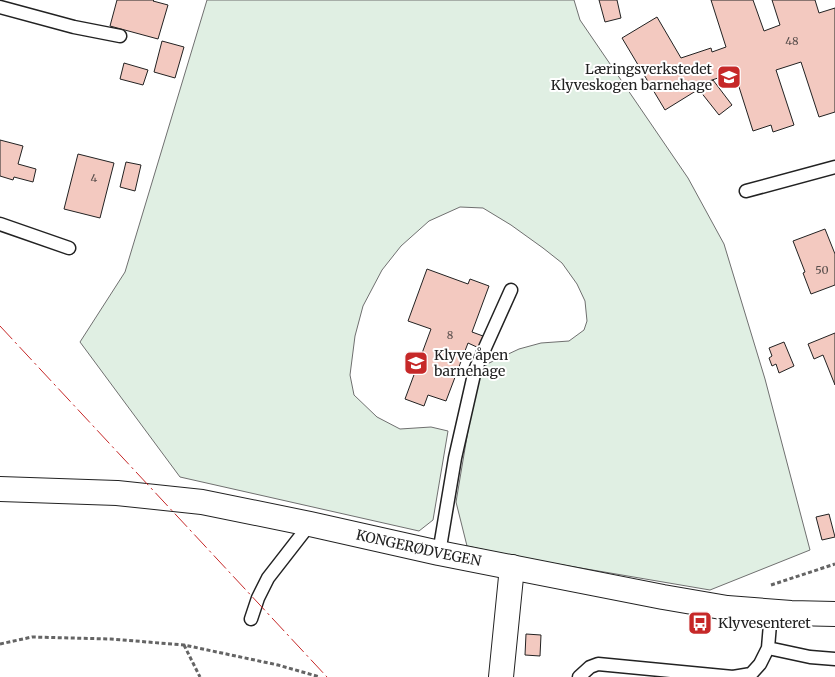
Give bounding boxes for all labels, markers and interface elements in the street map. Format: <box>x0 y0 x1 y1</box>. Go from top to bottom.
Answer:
house number: 48 <box>785 34 799 48</box>
place label: Læringsverkstedet Klyveskogen barnehage <box>551 60 713 94</box>
school or university icon: Læringsverkstedet Klyveskogen barnehage <box>716 64 742 90</box>
house number: 4 <box>91 171 98 185</box>
house number: 50 <box>815 263 829 277</box>
house number: 8 <box>447 328 454 342</box>
place label: Klyve åpen barnehage <box>433 346 508 380</box>
school or university icon: Klyve åpen barnehage <box>403 350 429 376</box>
street label: KONGERØDVEGEN <box>354 526 483 570</box>
bus stop icon: Klyvesenteret <box>687 610 713 636</box>
place label: Klyvesenteret <box>718 614 811 632</box>

